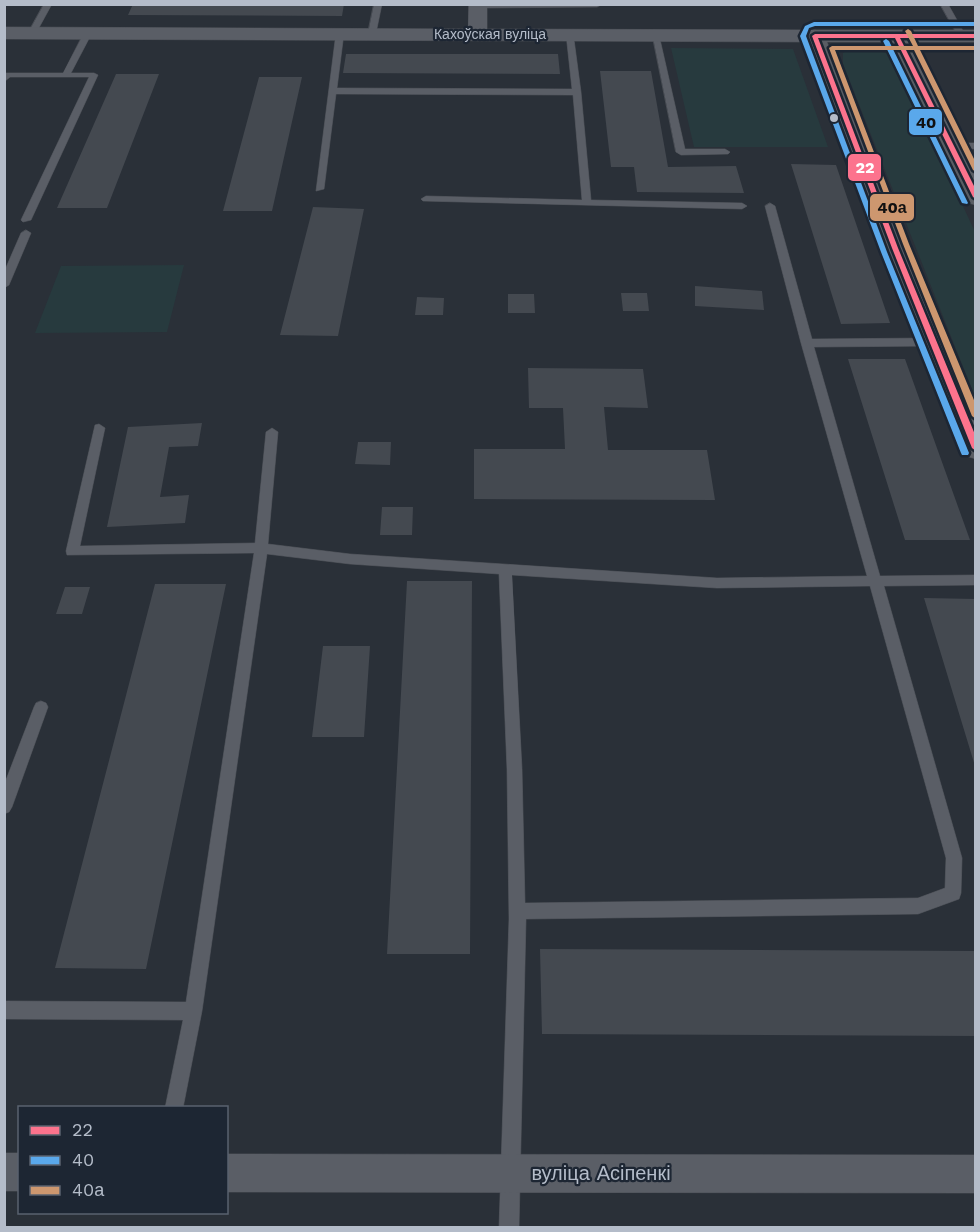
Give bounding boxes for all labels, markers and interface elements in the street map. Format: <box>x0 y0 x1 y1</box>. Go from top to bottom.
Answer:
street label: Кахоўская вуліца <box>434 26 546 42</box>
line badge: 40 <box>908 108 943 136</box>
unlabelled marker <box>828 112 840 124</box>
text: 40 <box>916 113 936 132</box>
line badge: 22 <box>847 153 882 182</box>
text: 22 <box>855 158 875 177</box>
line badge: 40а <box>869 193 915 222</box>
text: 40а <box>877 198 907 217</box>
legend <box>18 1106 228 1214</box>
text: 22 <box>72 1119 93 1140</box>
text: 40 <box>72 1149 94 1170</box>
street label: вуліца Асіпенкі <box>531 1161 671 1185</box>
text: 40а <box>72 1179 105 1200</box>

